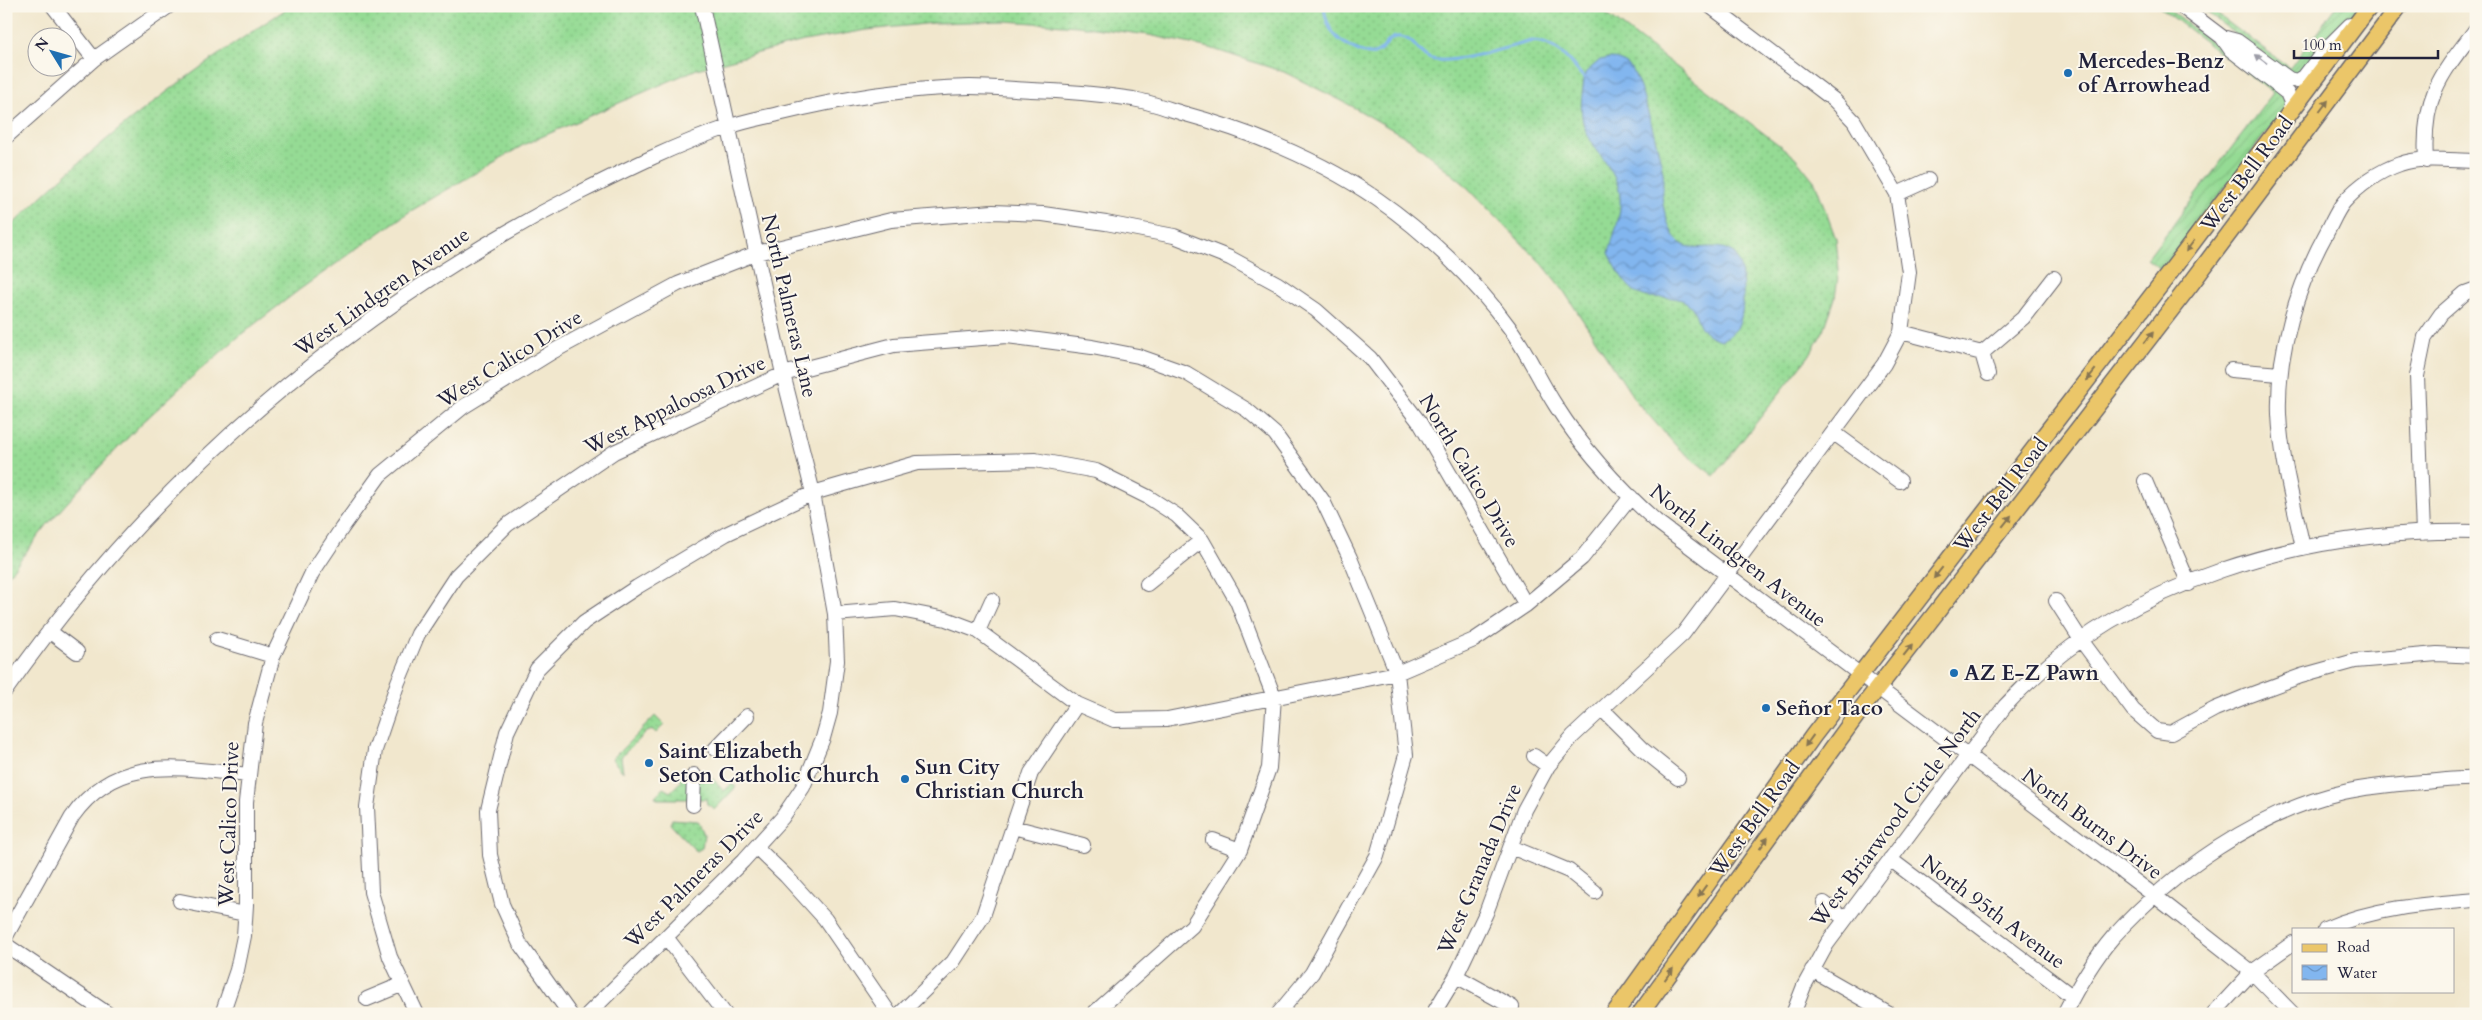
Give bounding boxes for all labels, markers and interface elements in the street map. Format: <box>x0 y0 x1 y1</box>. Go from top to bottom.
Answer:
north arrow <box>28 28 78 78</box>
scale bar <box>2294 28 2438 60</box>
text: N <box>31 34 53 55</box>
text: 100 m <box>2302 35 2342 55</box>
place label: Mercedes-Benz of Arrowhead <box>2078 47 2225 100</box>
one-way arrow <box>2255 53 2268 64</box>
marker: Mercedes-Benz of Arrowhead <box>2062 67 2074 79</box>
one-way arrow <box>2319 99 2329 113</box>
street label: West Bell Road <box>2193 110 2300 239</box>
street label: North Palmeras Lane <box>754 211 824 401</box>
street label: West Lindgren Avenue <box>288 220 476 364</box>
one-way arrow <box>2185 239 2195 253</box>
street label: West Calico Drive <box>431 303 588 416</box>
one-way arrow <box>2144 331 2155 344</box>
street label: West Appaloosa Drive <box>578 348 771 462</box>
one-way arrow <box>2086 368 2096 382</box>
street label: North Calico Drive <box>1412 389 1526 553</box>
street label: West Bell Road <box>1946 432 2055 559</box>
street label: North Lindgren Avenue <box>1644 478 1832 634</box>
one-way arrow <box>2002 515 2013 528</box>
one-way arrow <box>1933 566 1943 580</box>
one-way arrow <box>1902 644 1913 657</box>
place label: AZ E-Z Pawn <box>1964 659 2100 688</box>
marker: AZ E-Z Pawn <box>1948 667 1960 679</box>
place label: Señor Taco <box>1776 694 1883 723</box>
marker: Señor Taco <box>1760 702 1772 714</box>
street label: West Briarwood Circle North <box>1803 702 1988 934</box>
one-way arrow <box>1804 734 1814 748</box>
place label: Saint Elizabeth Seton Catholic Church <box>659 737 879 790</box>
street label: West Calico Drive <box>212 741 246 908</box>
place label: Sun City Christian Church <box>915 753 1084 806</box>
street label: West Bell Road <box>1702 755 1807 884</box>
marker: Saint Elizabeth Seton Catholic Church <box>643 757 655 769</box>
street label: North Burns Drive <box>2016 761 2168 887</box>
marker: Sun City Christian Church <box>899 773 911 785</box>
street label: West Granada Drive <box>1430 779 1529 960</box>
street label: West Palmeras Drive <box>617 803 770 956</box>
one-way arrow <box>1759 837 1770 850</box>
street label: North 95th Avenue <box>1915 848 2071 976</box>
one-way arrow <box>1697 884 1707 898</box>
legend <box>2292 928 2454 992</box>
text: Road <box>2337 937 2370 957</box>
text: Water <box>2336 963 2378 983</box>
one-way arrow <box>1664 967 1674 981</box>

